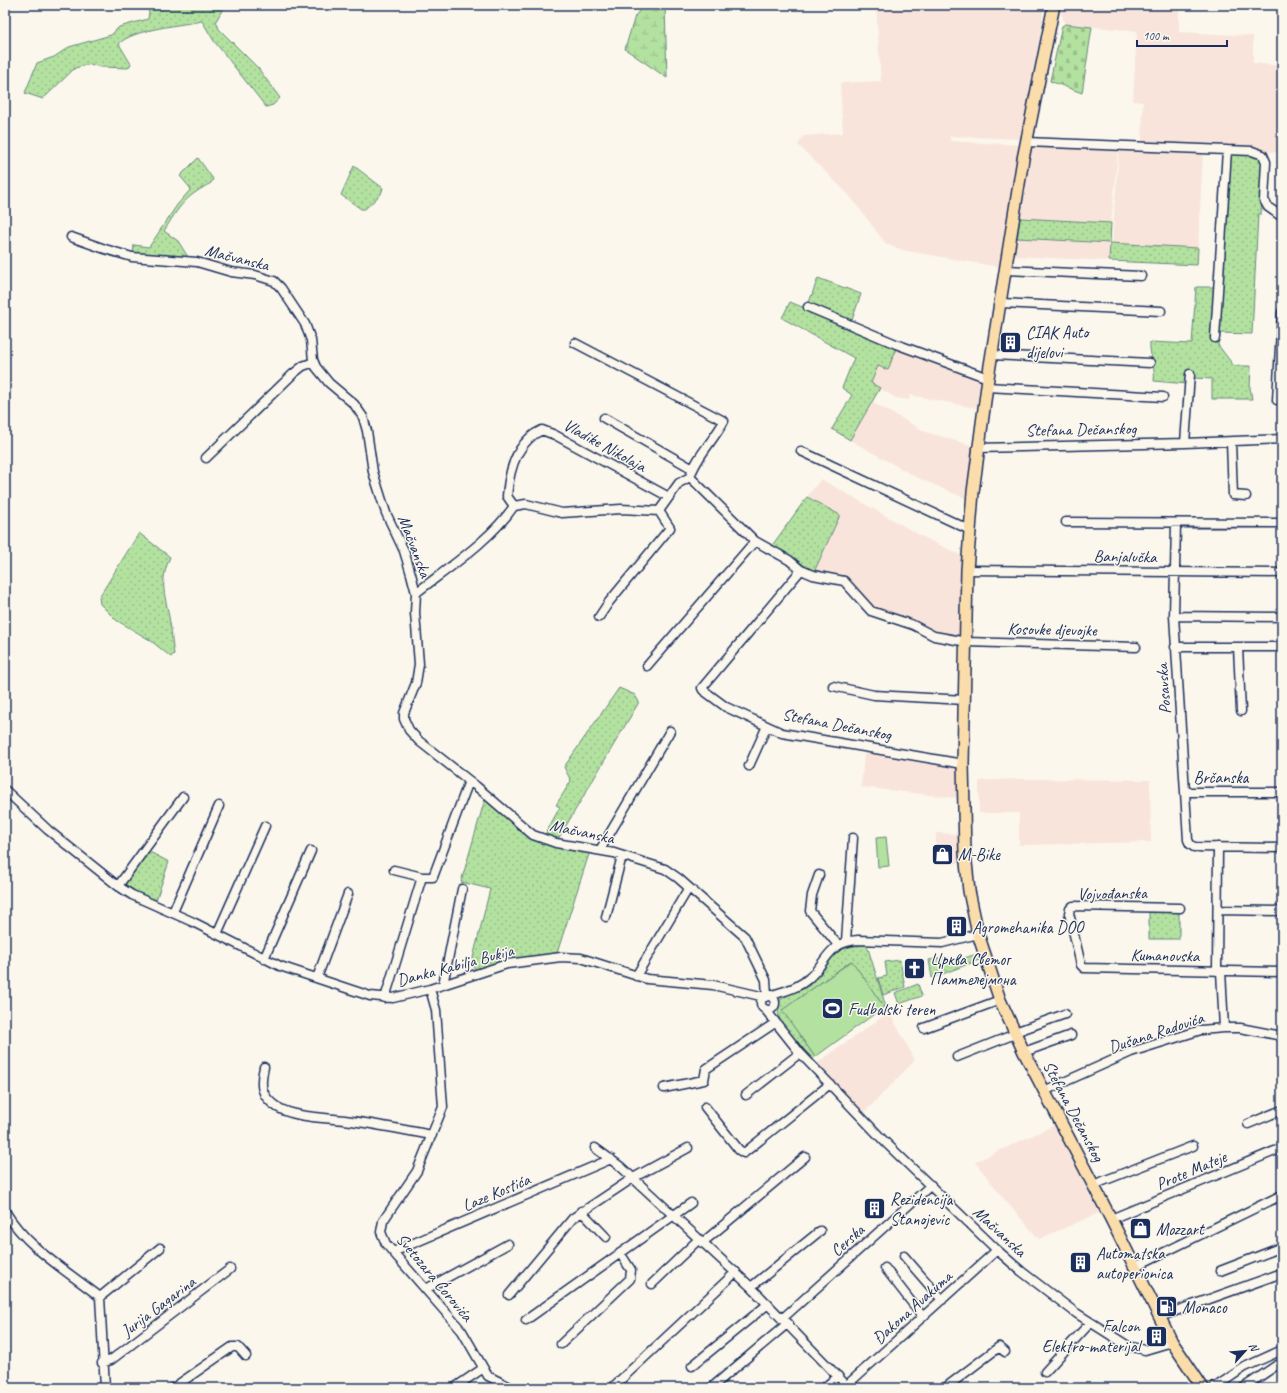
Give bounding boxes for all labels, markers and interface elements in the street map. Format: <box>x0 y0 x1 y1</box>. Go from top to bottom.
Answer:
scale bar <box>1137 22 1227 48</box>
text: 100 m <box>1143 28 1170 44</box>
street label: Mačvanska <box>203 239 272 276</box>
place label: CIAK Auto dijelovi <box>1026 322 1090 363</box>
building icon: CIAK Auto dijelovi <box>997 329 1023 355</box>
street label: Vladike Nikolaja <box>560 414 651 477</box>
street label: Stefana Dečanskog <box>1025 418 1138 441</box>
street label: Mačvanska <box>393 512 436 581</box>
street label: Banjalučka <box>1093 545 1158 568</box>
street label: Kosovke djevojke <box>1007 618 1098 641</box>
street label: Posavska <box>1151 661 1176 715</box>
street label: Stefana Dečanskog <box>780 704 894 746</box>
street label: Brčanska <box>1194 767 1250 788</box>
street label: Mačvanska <box>548 814 617 849</box>
shop icon: M-Bike <box>930 841 956 867</box>
place label: M-Bike <box>958 844 1001 865</box>
street label: Vojvođanska <box>1077 882 1148 905</box>
building icon: Agromehanika DOO <box>943 914 969 940</box>
place label: Agromehanika DOO <box>972 917 1085 938</box>
street label: Danka Kabilja Bukija <box>395 940 517 991</box>
street label: Kumanovska <box>1130 944 1201 967</box>
place label: Црква Светог Памтелејмона <box>930 949 1017 990</box>
church icon: Црква Светог Памтелејмона <box>901 956 927 982</box>
sports icon: Fudbalski teren <box>820 996 846 1022</box>
place label: Fudbalski teren <box>848 999 936 1020</box>
street label: Dušana Radovića <box>1106 1007 1208 1058</box>
street label: Stefana Dečanskog <box>1038 1057 1109 1166</box>
street label: Prote Mateje <box>1153 1146 1231 1195</box>
street label: Laze Kostića <box>459 1168 535 1216</box>
place label: Rezidencija Stanojevic <box>890 1189 954 1230</box>
building icon: Rezidencija Stanojevic <box>862 1196 888 1222</box>
street label: Mačvanska <box>969 1202 1031 1262</box>
shop icon: Mozzart <box>1127 1216 1153 1242</box>
street label: Cerska <box>826 1219 870 1261</box>
place label: Mozzart <box>1156 1219 1206 1240</box>
street label: Svetozara Ćorovića <box>392 1228 479 1327</box>
place label: Automatska autoperionica <box>1096 1243 1173 1284</box>
building icon: Automatska autoperionica <box>1067 1250 1093 1276</box>
street label: Đakona Avakuma <box>868 1265 958 1349</box>
street label: Jurija Gagarina <box>116 1271 201 1342</box>
fuel station icon: Monaco <box>1153 1294 1179 1320</box>
place label: Monaco <box>1182 1297 1228 1318</box>
place label: Falcon Elektro-materijal <box>1042 1316 1143 1357</box>
building icon: Falcon Elektro-materijal <box>1143 1323 1169 1349</box>
north arrow <box>1225 1331 1265 1371</box>
text: N <box>1246 1340 1263 1355</box>

